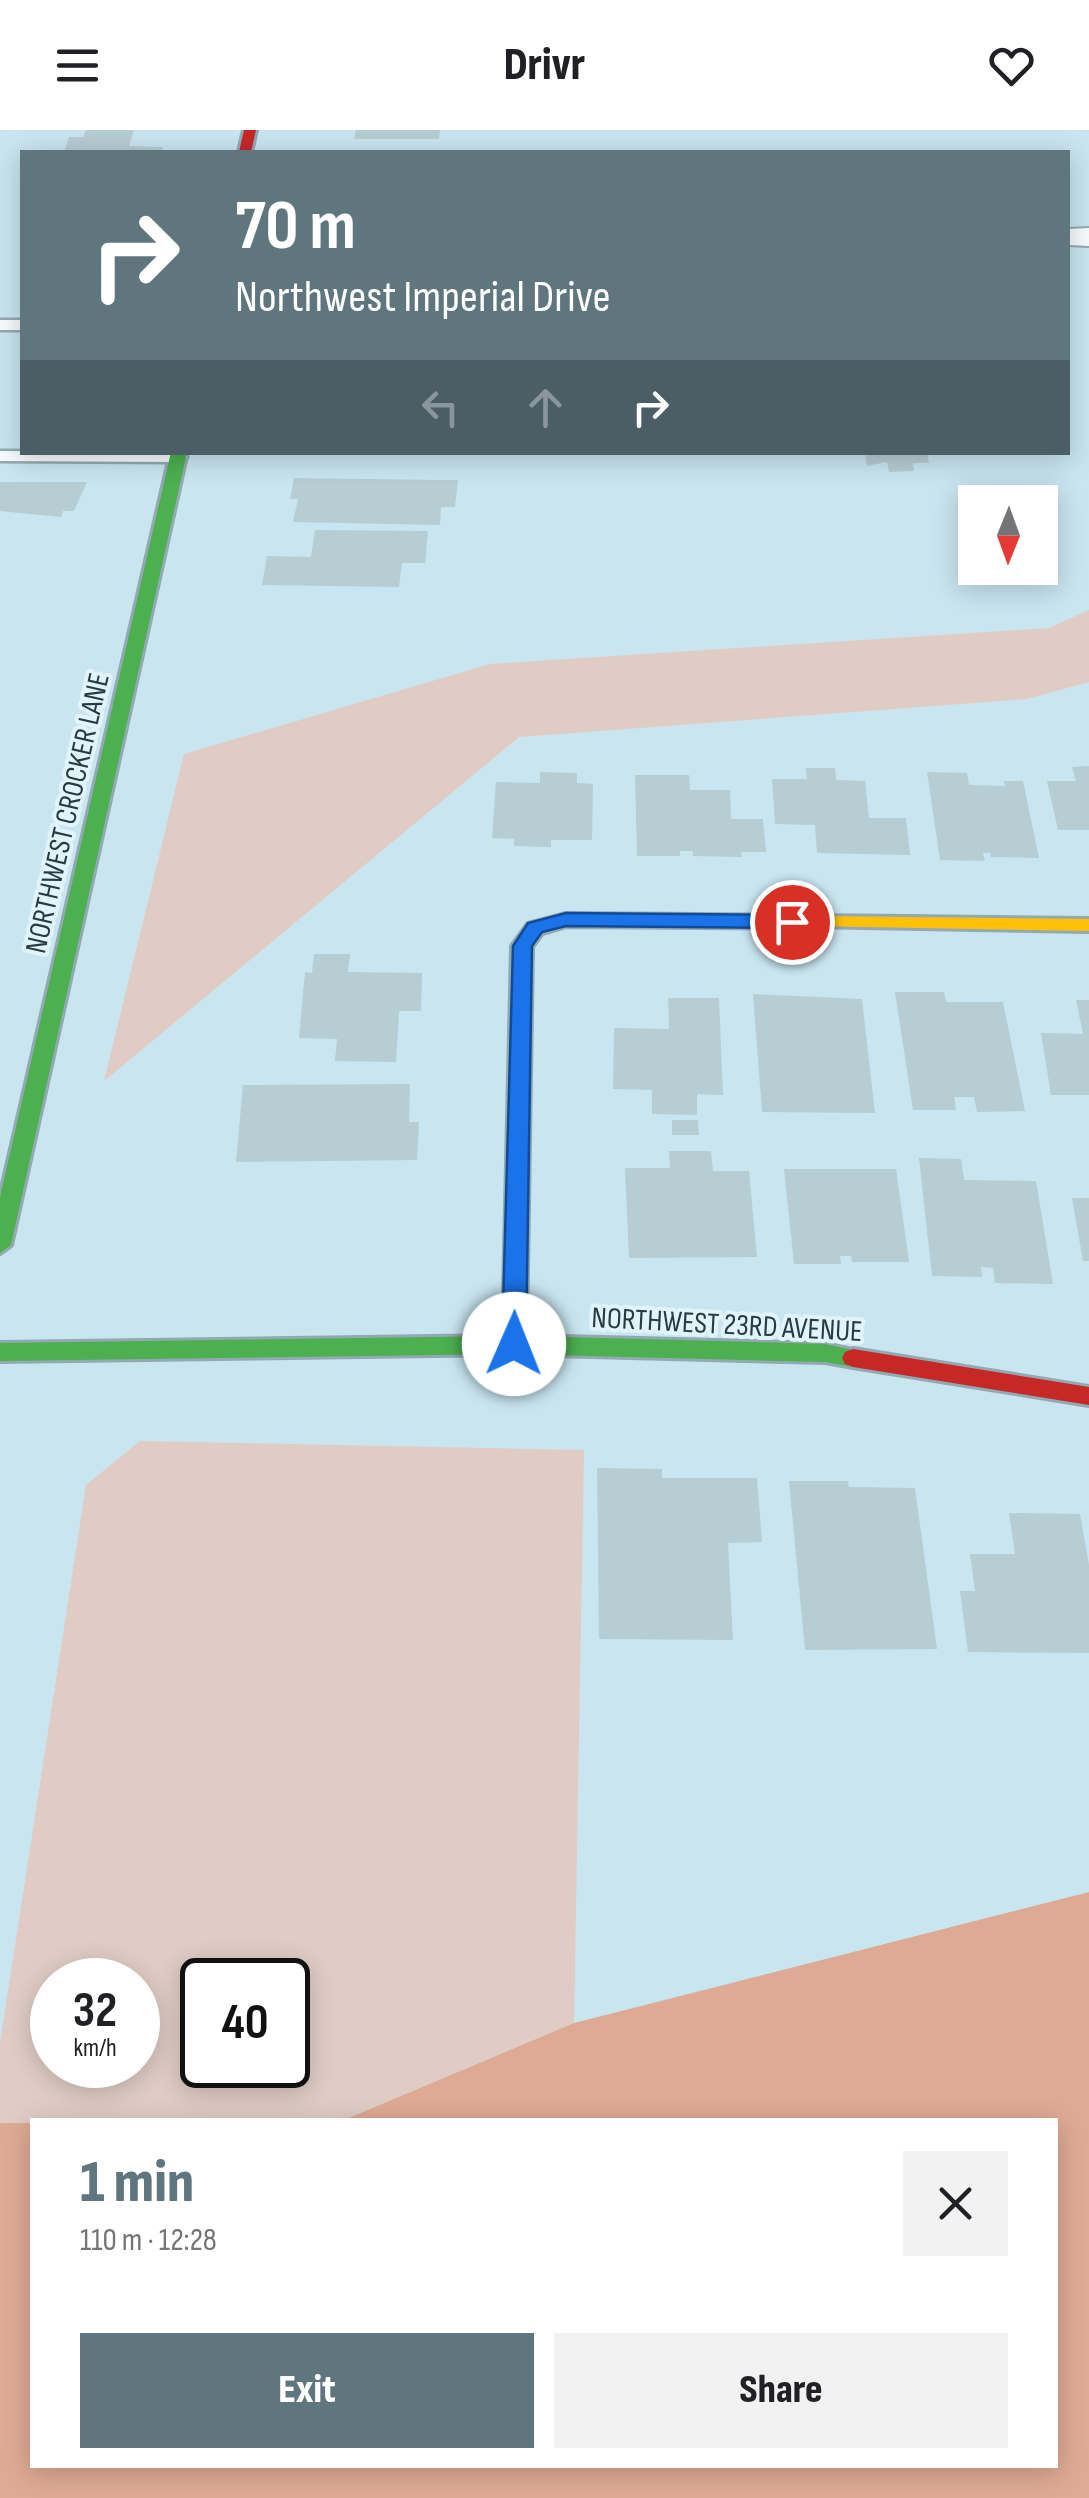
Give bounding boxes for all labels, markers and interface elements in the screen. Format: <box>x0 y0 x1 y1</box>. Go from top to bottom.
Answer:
icon: menu <box>50 38 105 93</box>
text: Drivr <box>504 38 585 93</box>
icon: heart <box>984 38 1039 93</box>
text: 70 m <box>235 185 356 269</box>
icon: right <box>70 190 200 320</box>
text: Northwest Imperial Drive <box>235 270 611 325</box>
icon: left <box>413 380 468 435</box>
icon: ahead <box>518 380 573 435</box>
icon: right <box>623 380 678 435</box>
north arrow <box>958 485 1058 585</box>
map controls <box>958 485 1058 585</box>
street label: NORTHWEST CROCKER LANE <box>18 670 118 957</box>
pin <box>750 880 835 965</box>
icon: arrive <box>765 895 820 950</box>
position arrow <box>462 1292 566 1396</box>
street label: NORTHWEST 23RD AVENUE <box>591 1300 863 1350</box>
speed limit sign: 40 <box>180 1958 310 2088</box>
text: 32 <box>73 1981 117 2041</box>
text: km/h <box>73 2033 117 2064</box>
text: 1 min <box>80 2147 194 2219</box>
button: close <box>903 2151 1008 2256</box>
text: 110 m · 12:28 <box>80 2221 217 2260</box>
button: Exit <box>80 2333 534 2448</box>
button: Share <box>554 2333 1008 2448</box>

